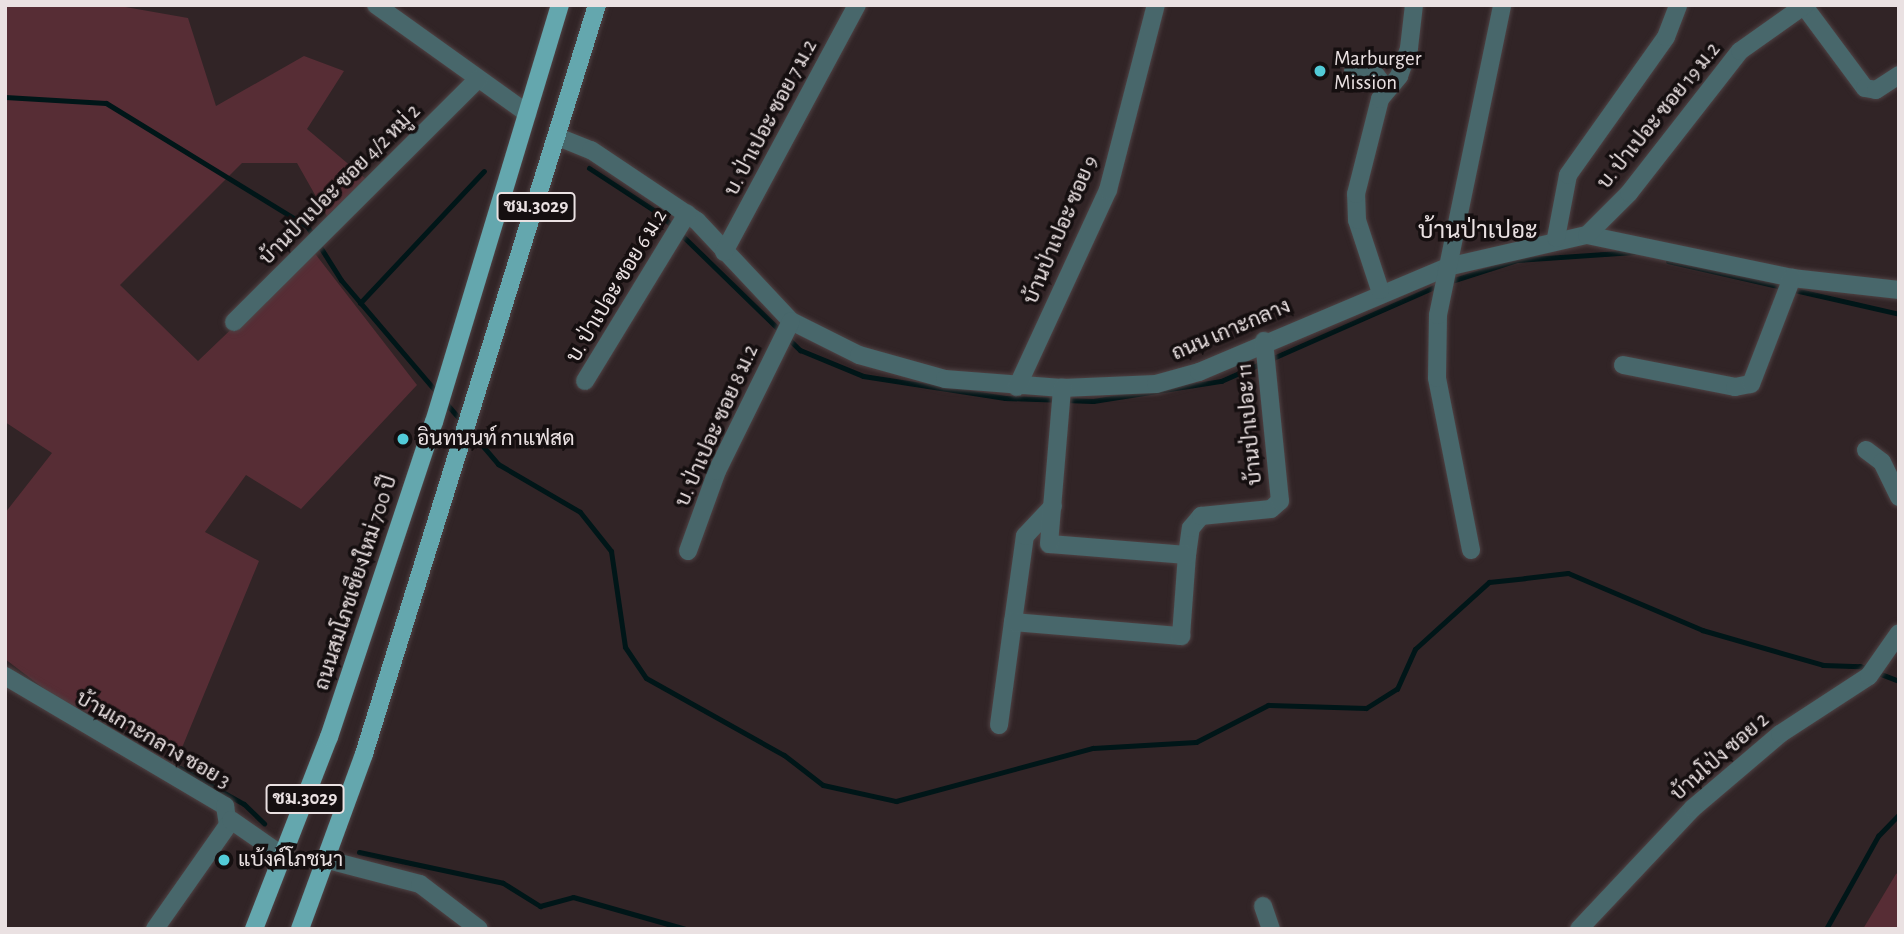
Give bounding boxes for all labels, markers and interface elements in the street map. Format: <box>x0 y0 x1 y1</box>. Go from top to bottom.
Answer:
street label: บ. ป่าเปอะ ซอย 7 ม.2 <box>719 36 823 200</box>
street label: บ. ป่าเปอะ ซอย 19 ม.2 <box>1592 38 1726 194</box>
place label: Marburger Mission <box>1334 46 1421 96</box>
marker: Marburger Mission <box>1312 63 1328 79</box>
street label: บ้านป่าเปอะ ซอย 4/2 หมู่ 2 <box>254 99 426 271</box>
street label: บ้านป่าเปอะ ซอย 9 <box>1018 152 1104 308</box>
road number: ชม.3029 <box>496 192 576 223</box>
street label: บ. ป่าเปอะ ซอย 6 ม.2 <box>561 205 673 367</box>
district label: บ้านป่าเปอะ <box>1418 218 1538 246</box>
street label: ถนน เกาะกลาง <box>1168 294 1294 366</box>
street label: บ. ป่าเปอะ ซอย 8 ม.2 <box>670 341 764 511</box>
street label: บ้านป่าเปอะ 11 <box>1232 362 1268 486</box>
place label: อินทนนท์ กาแฟสด <box>417 426 575 452</box>
marker: อินทนนท์ กาแฟสด <box>395 431 411 447</box>
street label: ถนนสมโภชเชียงใหม่ 700 ปี <box>309 472 403 694</box>
street label: บ้านเกาะกลาง ซอย 3 <box>71 686 235 794</box>
street label: บ้านโป่ง ซอย 2 <box>1666 707 1774 807</box>
road number: ชม.3029 <box>265 784 345 814</box>
place label: แบ้งค์โภชนา <box>238 847 343 873</box>
marker: แบ้งค์โภชนา <box>216 852 232 868</box>

